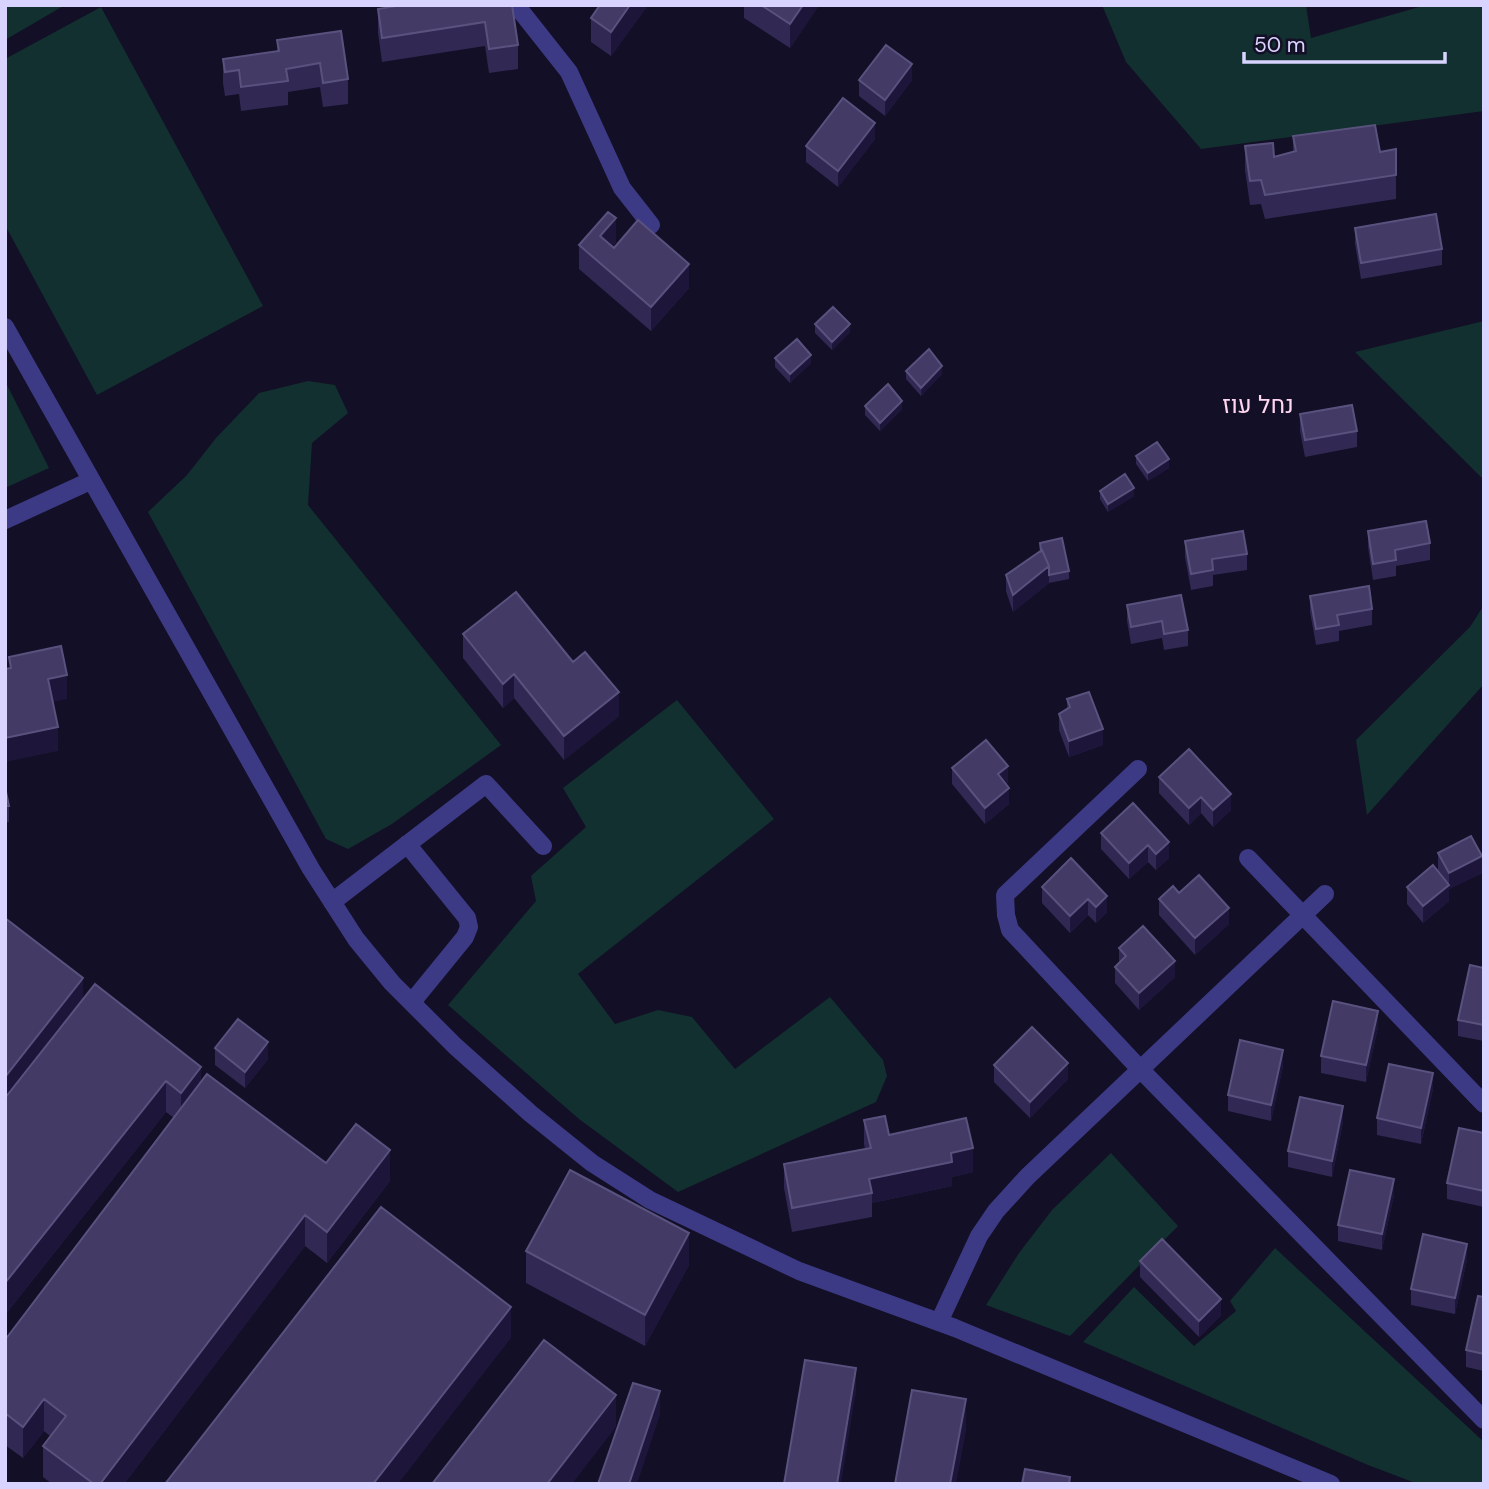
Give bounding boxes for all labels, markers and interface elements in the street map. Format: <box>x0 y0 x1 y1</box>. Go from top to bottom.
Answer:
scale bar <box>1244 21 1445 65</box>
text: 50 m <box>1254 31 1305 59</box>
district label: נחל עוז <box>1222 389 1294 420</box>

